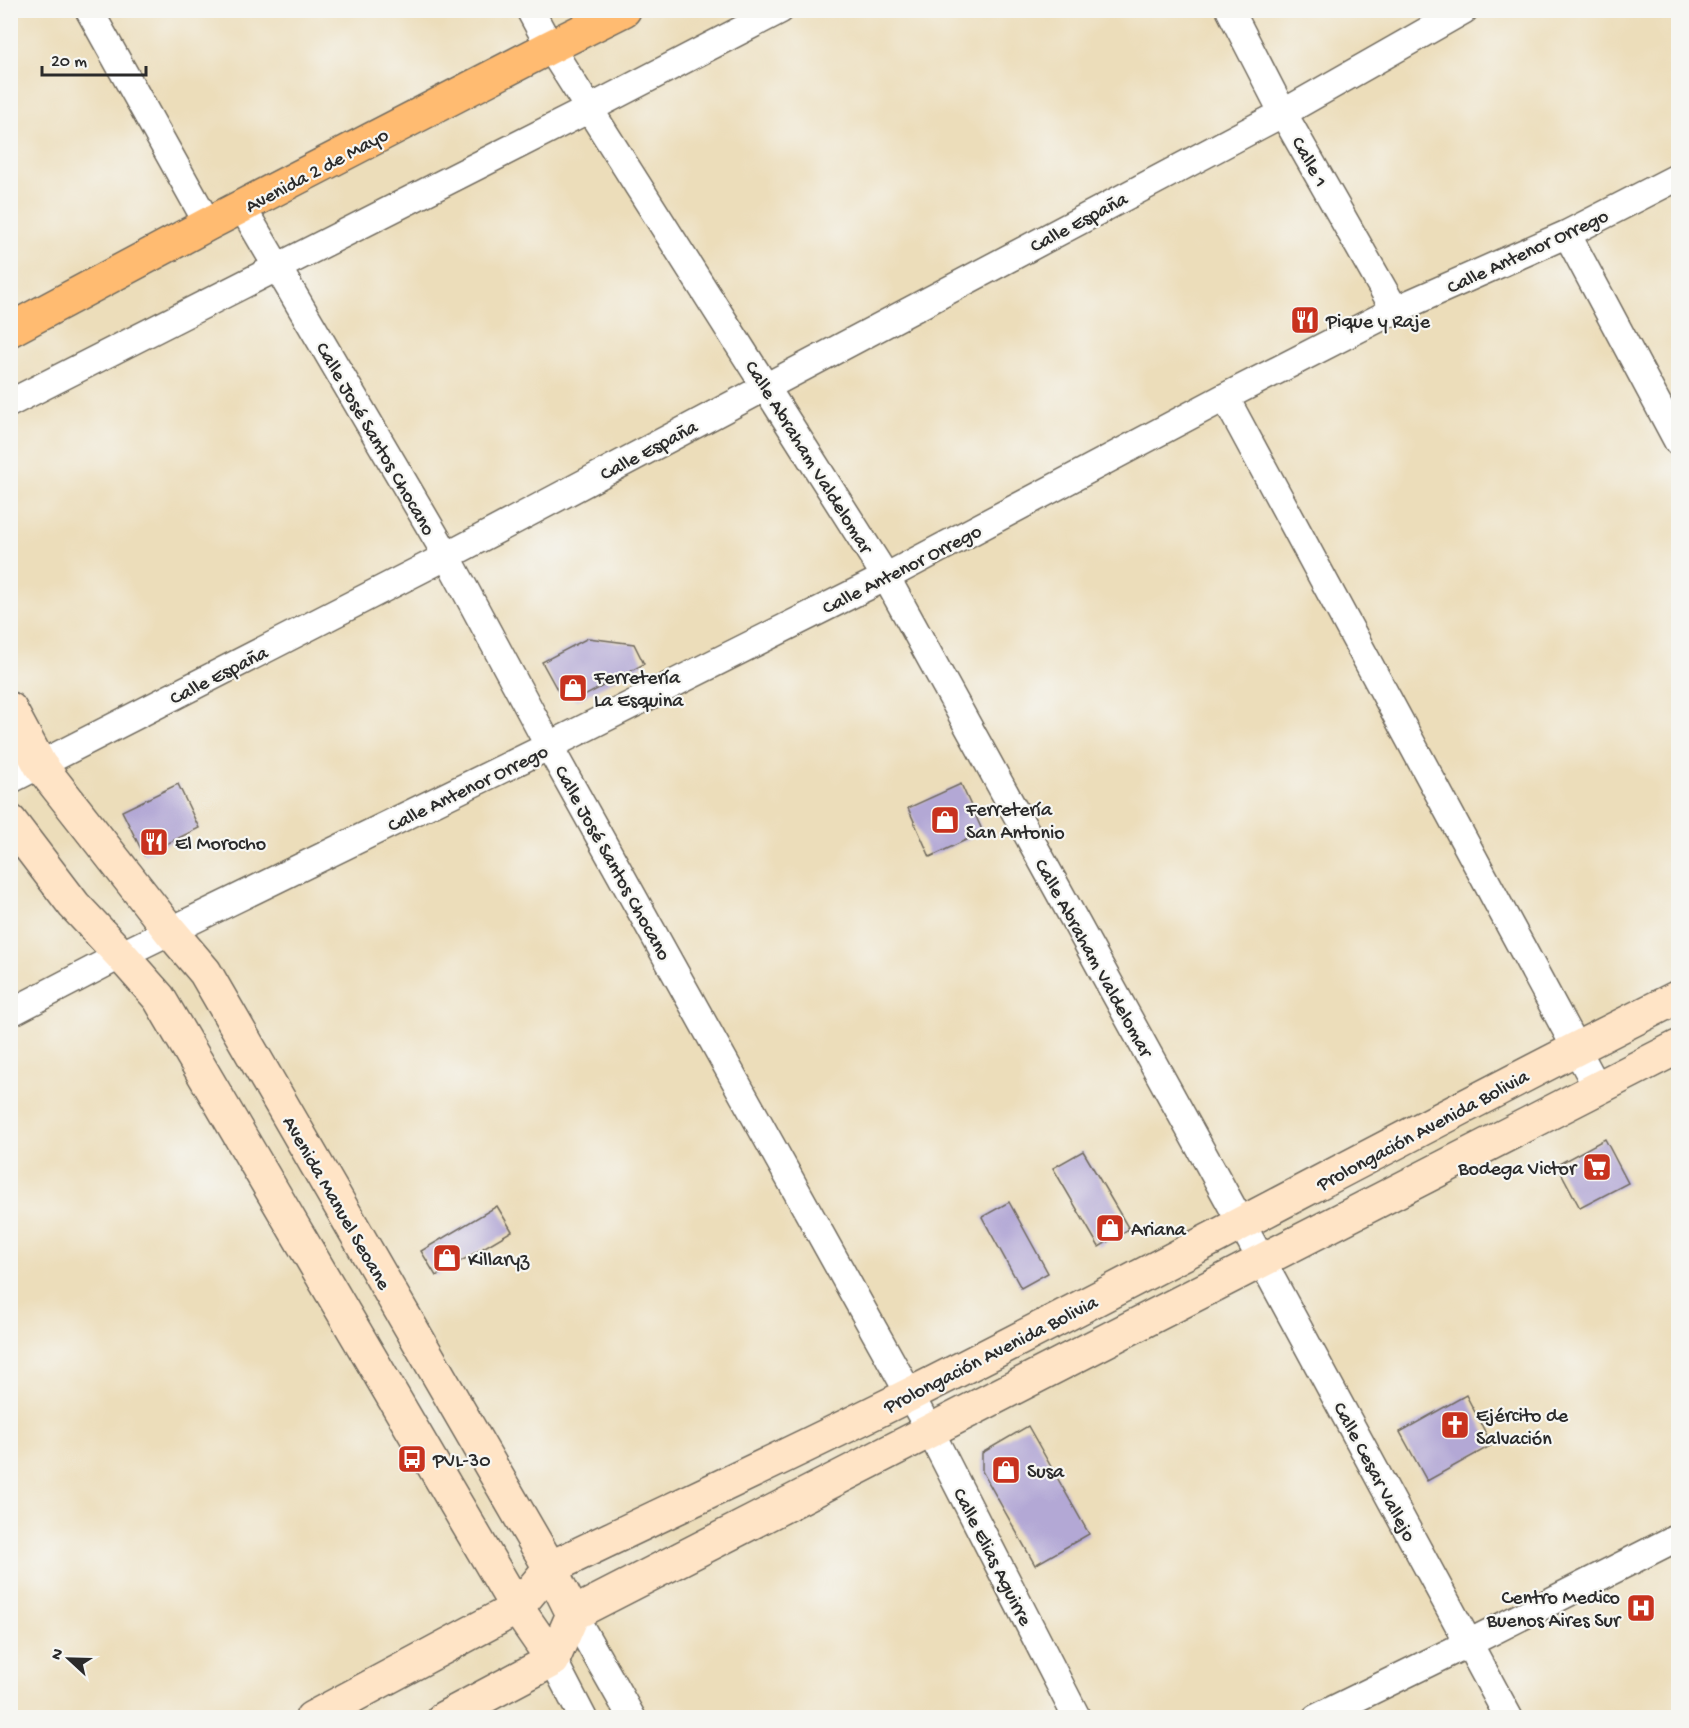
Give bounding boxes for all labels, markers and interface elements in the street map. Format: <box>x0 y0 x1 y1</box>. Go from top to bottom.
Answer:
scale bar <box>42 39 146 77</box>
text: 20 m <box>51 52 87 73</box>
street label: Avenida 2 de Mayo <box>242 125 393 220</box>
street label: Calle 1 <box>1285 134 1331 192</box>
street label: Calle España <box>1027 188 1133 259</box>
street label: Calle Antenor Orrego <box>1444 206 1613 301</box>
restaurant icon: Pique y Raje <box>1289 304 1321 336</box>
place label: Pique y Raje <box>1325 312 1431 335</box>
street label: Calle José Santos Chocano <box>309 339 439 541</box>
street label: Calle Abraham Valdelomar <box>738 357 877 560</box>
street label: Calle España <box>597 416 703 487</box>
street label: Calle Antenor Orrego <box>819 521 986 621</box>
street label: Calle España <box>167 642 273 712</box>
place label: Ferretería La Esquina <box>593 668 684 714</box>
shop icon: Ferretería La Esquina <box>557 672 589 704</box>
street label: Calle Antenor Orrego <box>385 741 552 839</box>
street label: Calle José Santos Chocano <box>548 762 674 965</box>
place label: Ferretería San Antonio <box>965 800 1065 846</box>
shop icon: Ferretería San Antonio <box>929 804 961 836</box>
restaurant icon: El Morocho <box>138 826 170 858</box>
place label: El Morocho <box>175 834 266 857</box>
street label: Calle Abraham Valdelomar <box>1028 856 1157 1063</box>
street label: Prolongación Avenida Bolivia <box>1313 1066 1534 1198</box>
street label: Avenida Manuel Seoane <box>276 1113 394 1295</box>
supermarket icon: Bodega Victor <box>1581 1151 1613 1183</box>
place label: Bodega Victor <box>1457 1159 1578 1182</box>
shop icon: Ariana <box>1094 1212 1126 1244</box>
place label: Ariana <box>1131 1220 1187 1243</box>
shop icon: Killaryz <box>431 1242 463 1274</box>
place label: Killaryz <box>468 1250 530 1273</box>
street label: Prolongación Avenida Bolivia <box>880 1292 1103 1421</box>
street label: Calle Cesar Vallejo <box>1326 1399 1419 1546</box>
place label: Ejército de Salvación <box>1476 1406 1569 1452</box>
church icon: Ejército de Salvación <box>1439 1409 1471 1441</box>
bus stop icon: PVL-30 <box>396 1443 428 1475</box>
place label: PVL-30 <box>432 1451 491 1474</box>
shop icon: Susa <box>990 1454 1022 1486</box>
place label: Susa <box>1027 1462 1065 1485</box>
street label: Calle Elias Aguirre <box>946 1485 1036 1631</box>
place label: Centro Medico Buenos Aires Sur <box>1486 1588 1622 1634</box>
hospital icon: Centro Medico Buenos Aires Sur <box>1625 1592 1657 1624</box>
north arrow <box>39 1629 99 1689</box>
text: N <box>48 1646 69 1663</box>

